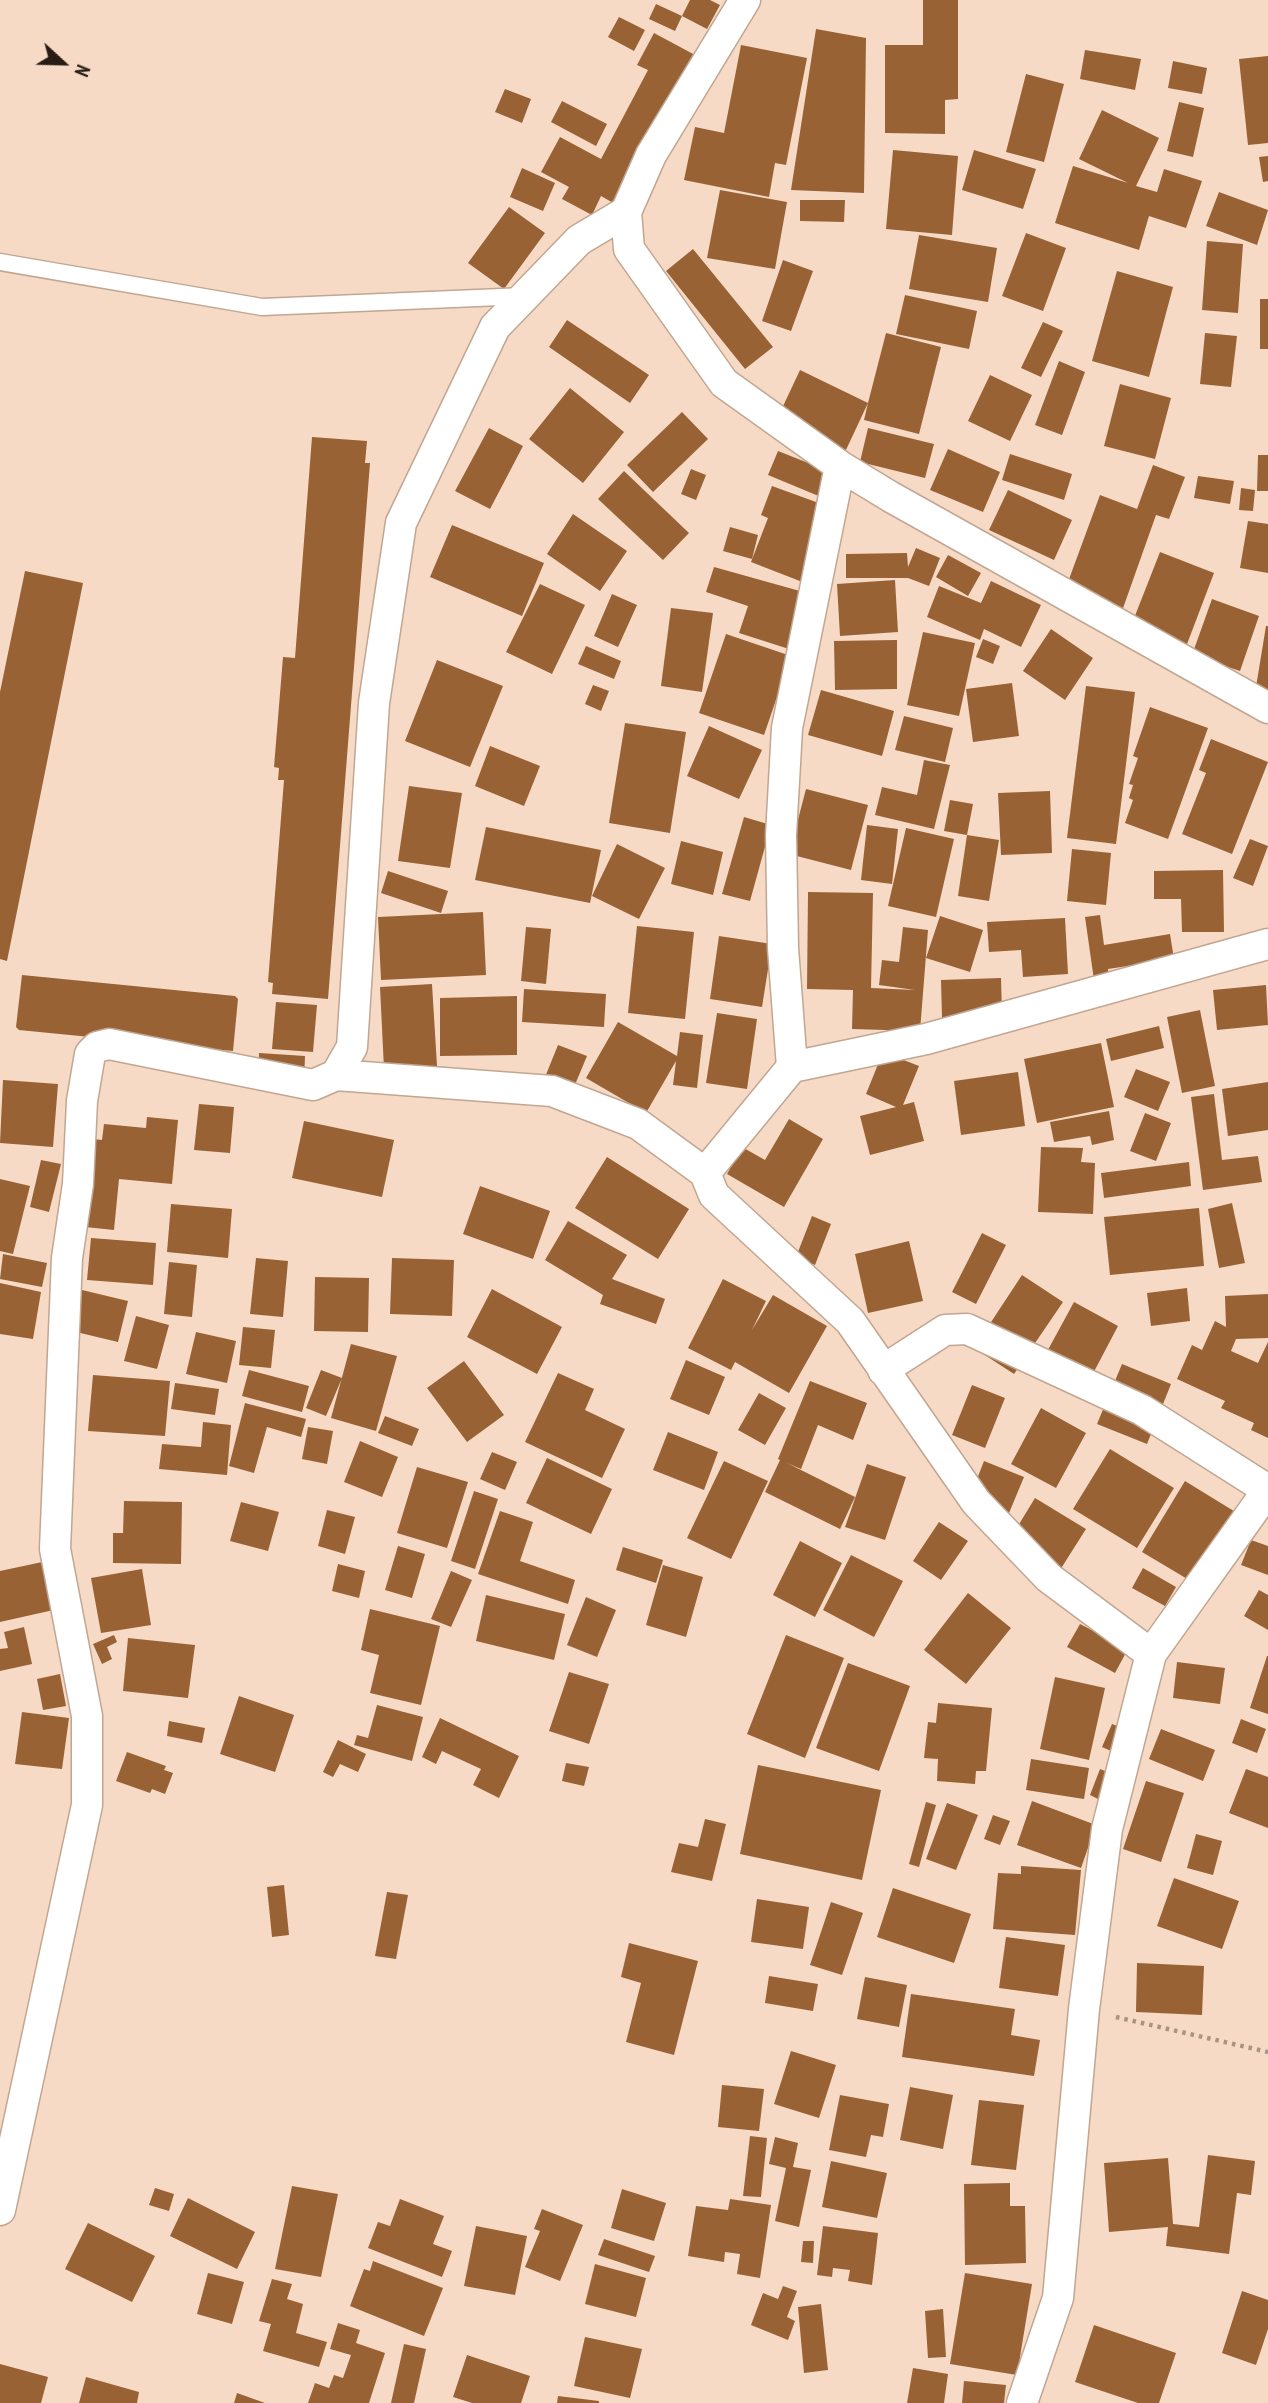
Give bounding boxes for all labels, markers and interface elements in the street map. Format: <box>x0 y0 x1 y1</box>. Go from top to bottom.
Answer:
north arrow <box>28 28 98 98</box>
text: N <box>69 62 96 80</box>

